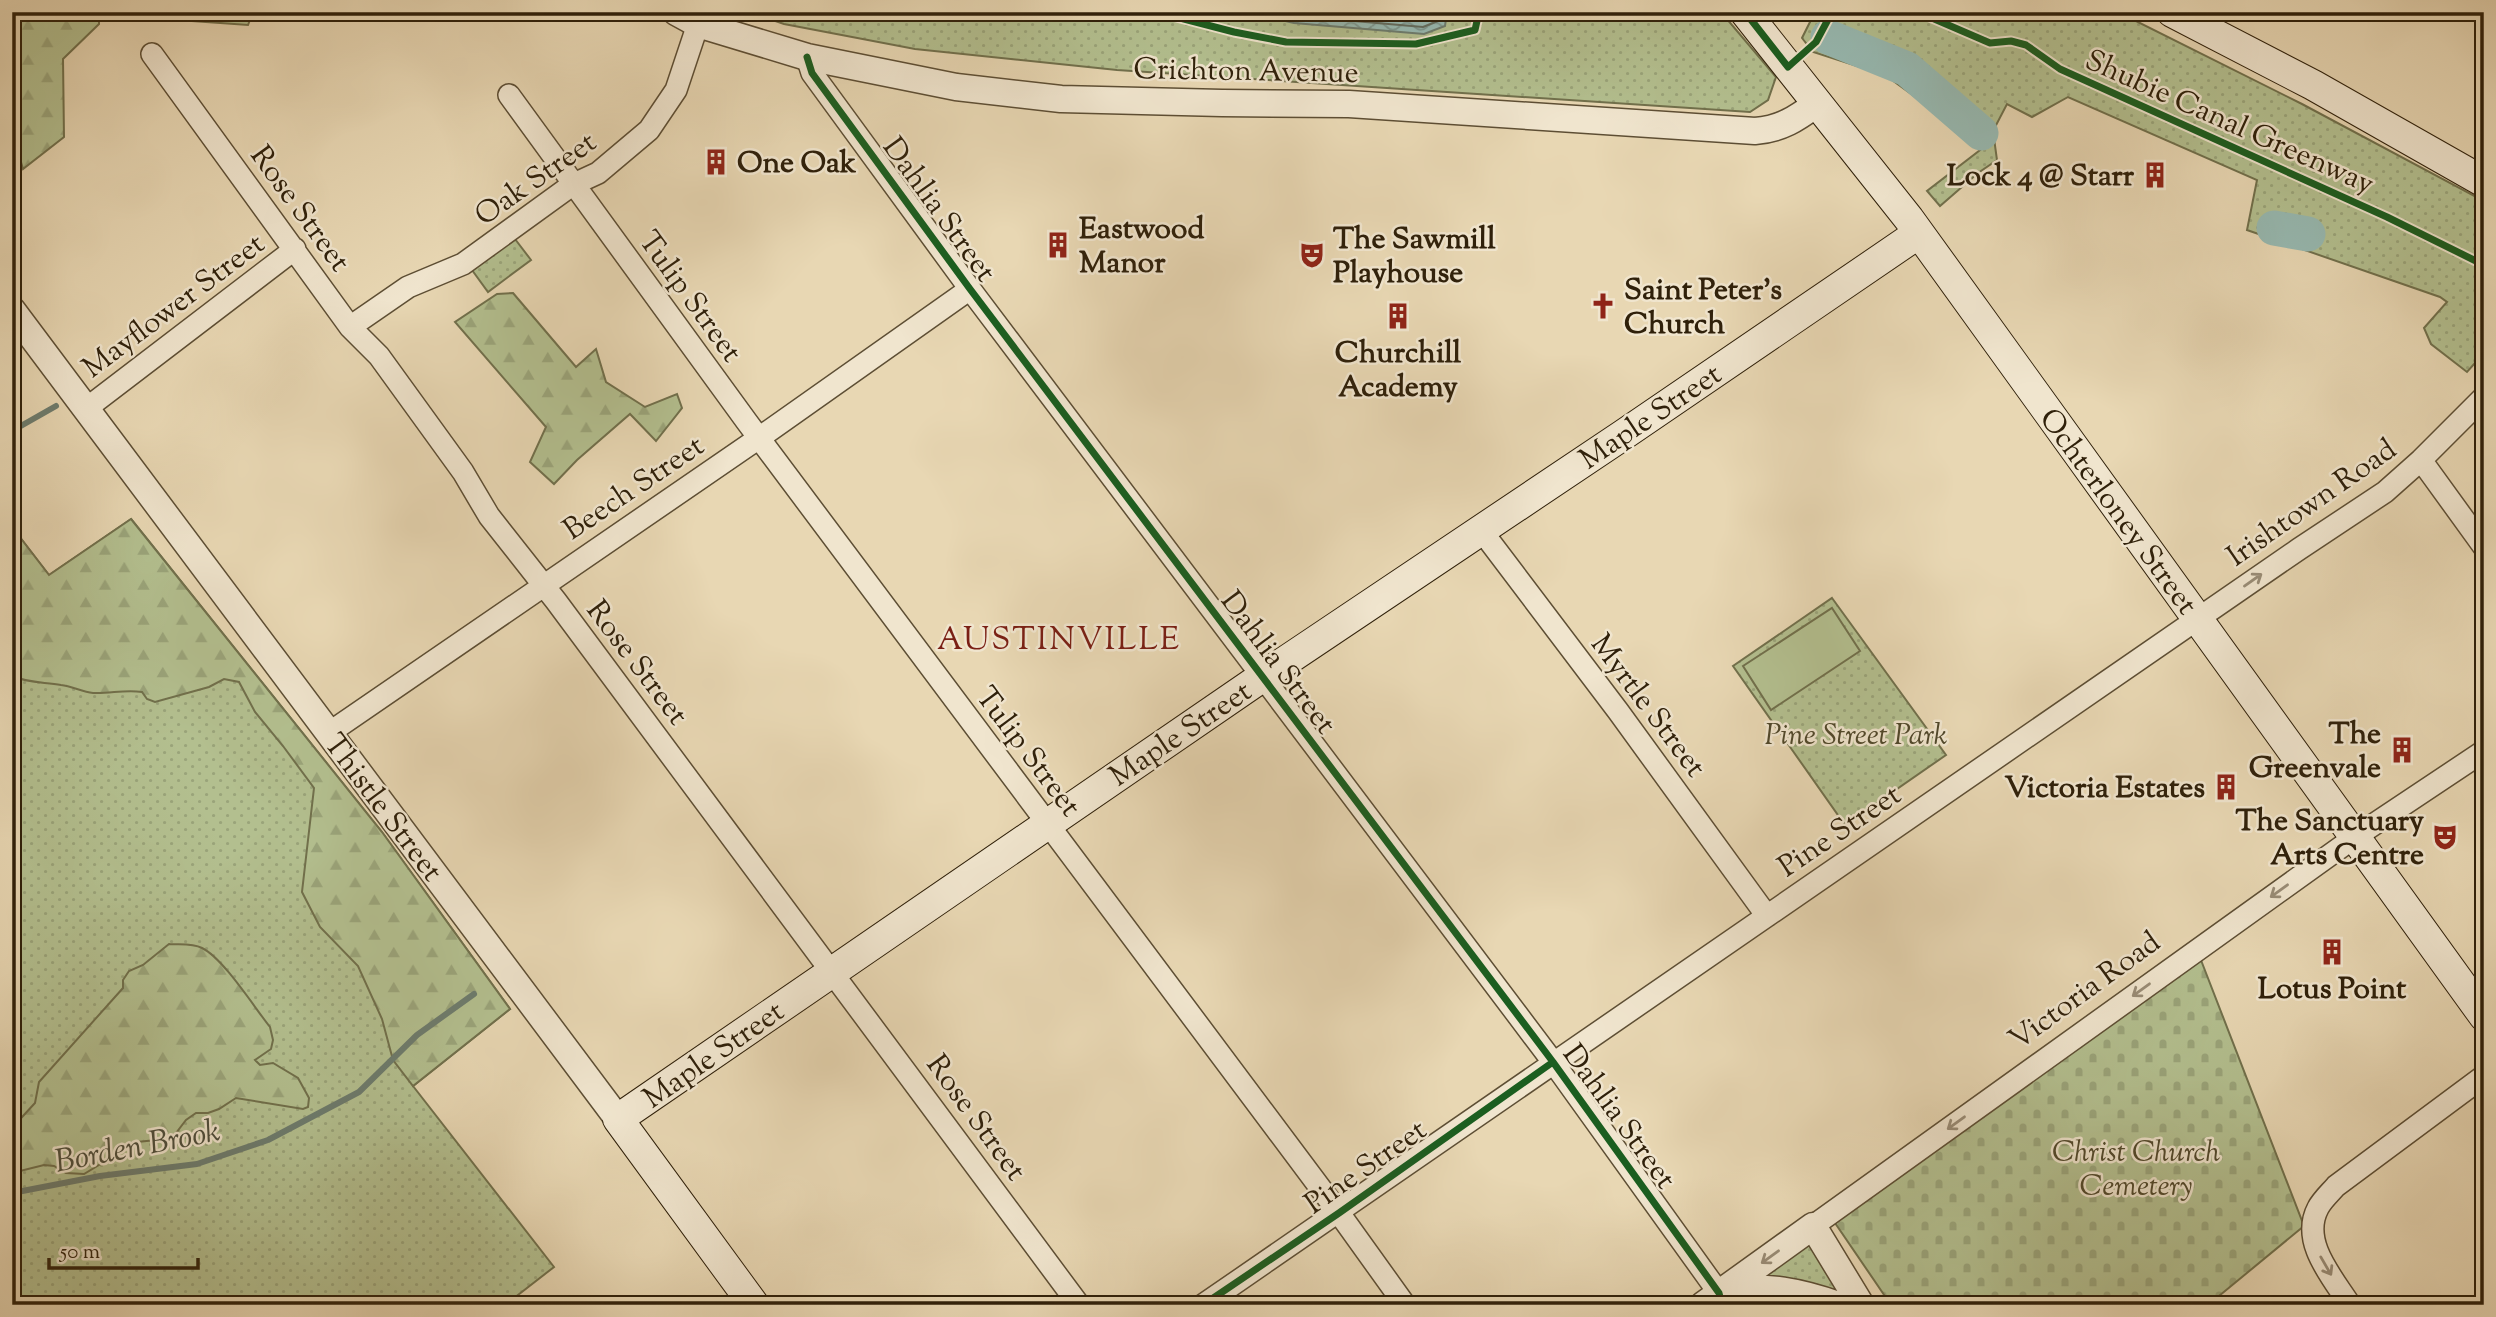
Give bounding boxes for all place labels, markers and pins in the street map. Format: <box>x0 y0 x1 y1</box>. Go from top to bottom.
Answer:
place label: One Oak <box>737 143 857 186</box>
building icon: One Oak <box>701 147 731 177</box>
place label: Lock 4 @ Starr <box>1947 156 2135 199</box>
building icon: Lock 4 @ Starr <box>2140 160 2170 190</box>
place label: Eastwood Manor <box>1079 209 1204 286</box>
place label: The Sawmill Playhouse <box>1333 219 1496 296</box>
building icon: Eastwood Manor <box>1043 230 1073 260</box>
theatre icon: The Sawmill Playhouse <box>1297 240 1327 270</box>
place label: Saint Peter's Church <box>1624 270 1782 347</box>
church icon: Saint Peter's Church <box>1588 291 1618 321</box>
building icon: Churchill Academy <box>1383 301 1413 331</box>
place label: Churchill Academy <box>1335 333 1462 410</box>
place label: The Greenvale <box>2249 714 2381 791</box>
building icon: The Greenvale <box>2387 735 2417 765</box>
place label: Victoria Estates <box>2004 768 2205 811</box>
building icon: Victoria Estates <box>2211 772 2241 802</box>
place label: The Sanctuary Arts Centre <box>2236 801 2424 878</box>
theatre icon: The Sanctuary Arts Centre <box>2430 822 2460 852</box>
building icon: Lotus Point <box>2317 937 2347 967</box>
place label: Lotus Point <box>2258 969 2407 1012</box>

